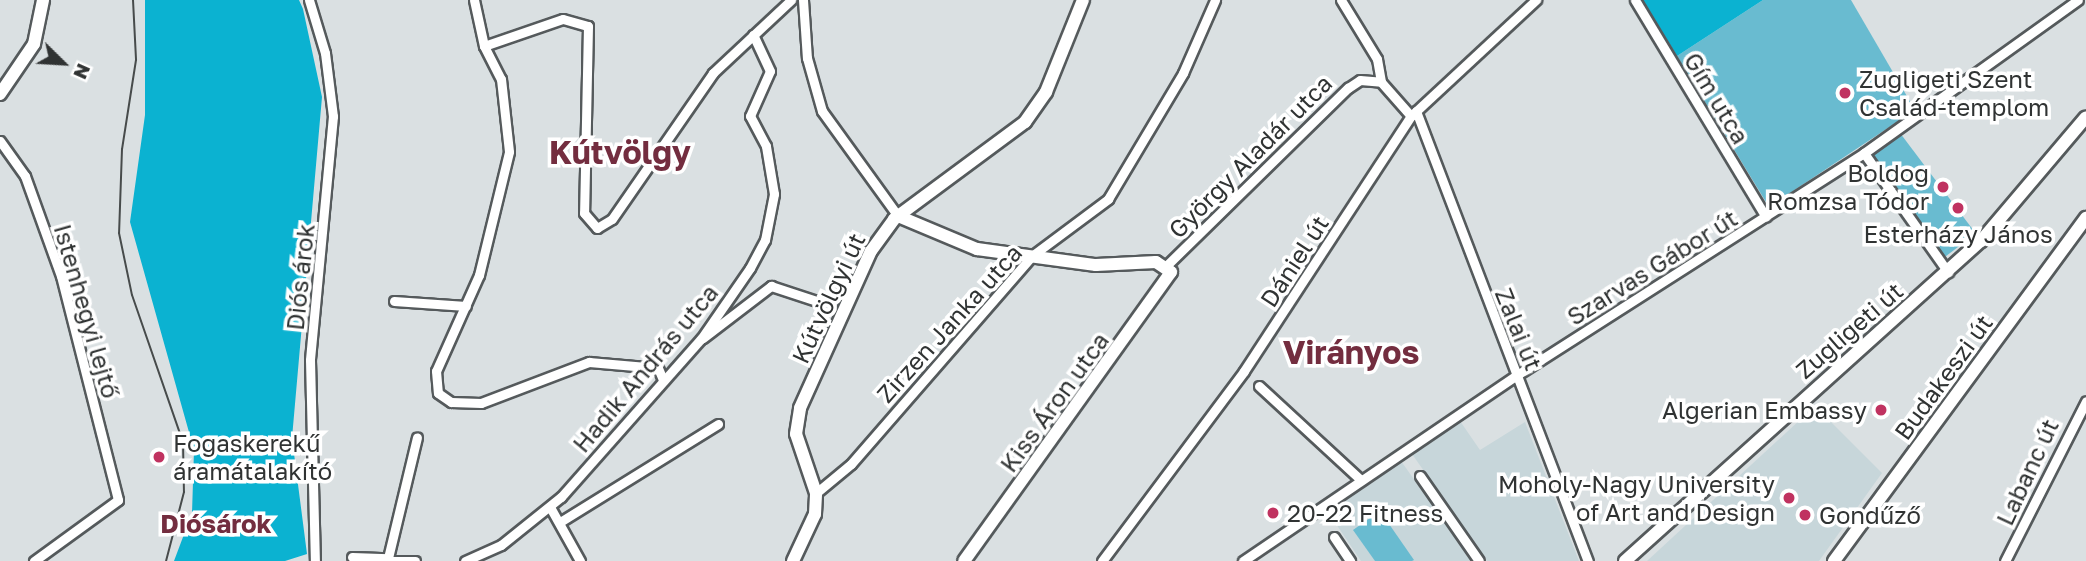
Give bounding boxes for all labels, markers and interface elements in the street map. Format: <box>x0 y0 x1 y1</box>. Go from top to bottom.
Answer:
north arrow <box>28 28 98 98</box>
street label: Gím utca <box>1679 47 1755 149</box>
text: N <box>69 60 96 83</box>
place label: Zugligeti Szent Család-templom <box>1859 65 2049 121</box>
street label: György Aladár utca <box>1162 68 1338 244</box>
marker: Zugligeti Szent Család-templom <box>1837 85 1853 101</box>
district label: Kútvölgy <box>549 133 691 171</box>
place label: Boldog Romzsa Tódor <box>1767 159 1929 215</box>
marker: Boldog Romzsa Tódor <box>1935 179 1951 195</box>
marker: Esterházy János <box>1950 200 1966 216</box>
street label: Szarvas Gábor út <box>1562 203 1742 331</box>
street label: Dániel út <box>1254 210 1334 312</box>
place label: Esterházy János <box>1863 220 2053 248</box>
street label: Istenhegyi lejtő <box>48 221 126 401</box>
street label: Diós árok <box>280 222 320 332</box>
street label: Kútvölgyi út <box>785 228 871 368</box>
street label: Zirzen Janka utca <box>871 238 1027 408</box>
street label: Zugligeti út <box>1790 276 1908 384</box>
street label: Hadik András utca <box>566 278 724 458</box>
street label: Zalai út <box>1490 284 1548 374</box>
street label: Budakeszi út <box>1888 309 1998 445</box>
street label: Kiss Áron utca <box>994 327 1114 477</box>
district label: Virányos <box>1283 333 1419 371</box>
place label: Algerian Embassy <box>1662 396 1867 424</box>
marker: Algerian Embassy <box>1873 402 1889 418</box>
street label: Labanc út <box>1990 414 2064 530</box>
place label: Fogaskerekű áramátalakító <box>173 429 332 485</box>
marker: Fogaskerekű áramátalakító <box>151 449 167 465</box>
place label: Moholy-Nagy University of Art and Design <box>1498 470 1775 526</box>
marker: Moholy-Nagy University of Art and Design <box>1781 490 1797 506</box>
place label: 20-22 Fitness <box>1287 499 1443 527</box>
place label: Gondűző <box>1819 501 1921 529</box>
marker: 20-22 Fitness <box>1265 505 1281 521</box>
marker: Gondűző <box>1797 507 1813 523</box>
district label: Diósárok <box>160 508 272 540</box>

